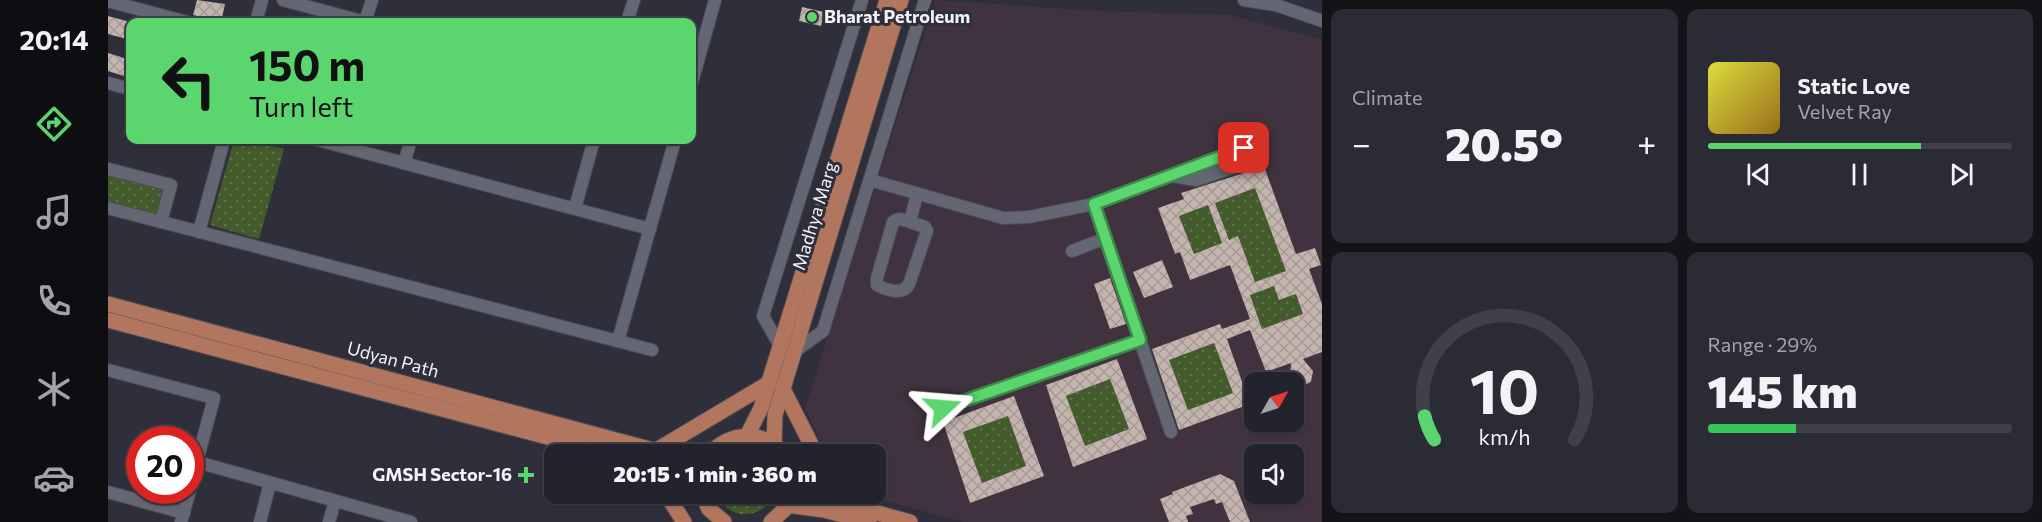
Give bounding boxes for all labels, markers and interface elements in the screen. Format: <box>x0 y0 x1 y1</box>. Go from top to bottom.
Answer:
place label: Bharat Petroleum <box>824 5 970 27</box>
marker: Bharat Petroleum <box>805 10 819 24</box>
text: 20:14 <box>19 23 89 56</box>
text: 150 m <box>249 38 365 90</box>
icon: left <box>150 42 228 120</box>
text: Static Love <box>1798 72 1910 99</box>
text: Climate <box>1352 85 1422 109</box>
text: Turn left <box>249 90 353 123</box>
text: Velvet Ray <box>1798 99 1892 123</box>
icon: directions <box>33 103 75 145</box>
text: 20.5° <box>1445 115 1563 170</box>
pin <box>1218 122 1269 173</box>
text: − <box>1352 122 1371 163</box>
text: + <box>1637 122 1656 163</box>
icon: arrive <box>1227 131 1260 164</box>
icon: previous <box>1742 158 1775 191</box>
icon: pause <box>1843 158 1876 191</box>
icon: next <box>1945 158 1978 191</box>
street label: Madhya Marg <box>787 159 841 273</box>
icon: music <box>33 191 75 233</box>
icon: phone <box>33 280 75 322</box>
text: Range · 29% <box>1708 332 1817 356</box>
street label: Udyan Path <box>345 336 442 382</box>
text: 10 <box>1469 351 1539 427</box>
text: 145 km <box>1708 362 1857 417</box>
icon: climate <box>33 368 75 410</box>
north arrow <box>1244 372 1304 432</box>
map controls <box>1244 372 1304 504</box>
position arrow <box>911 376 975 440</box>
text: km/h <box>1478 423 1530 449</box>
speed limit sign: 20 <box>126 426 204 504</box>
button: sound <box>1244 444 1304 504</box>
icon: car <box>33 457 75 499</box>
text: 20:15 · 1 min · 360 m <box>613 460 817 487</box>
place label: GMSH Sector-16 <box>372 463 512 485</box>
marker: GMSH Sector-16 <box>517 466 535 484</box>

